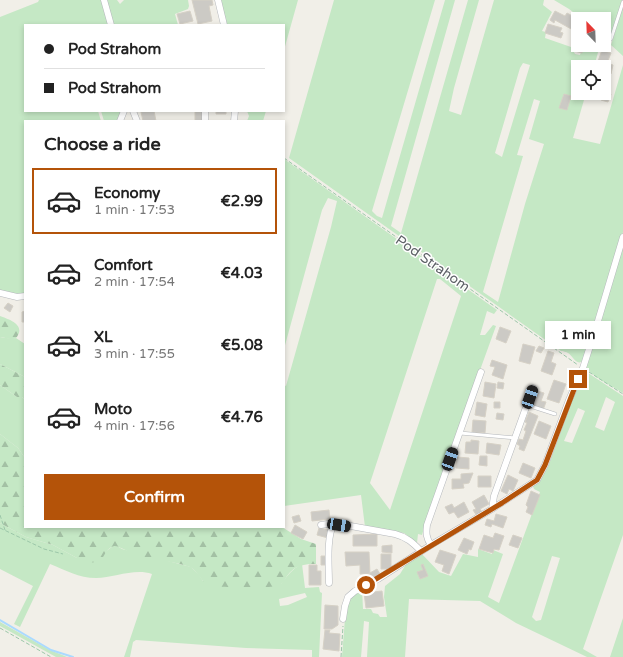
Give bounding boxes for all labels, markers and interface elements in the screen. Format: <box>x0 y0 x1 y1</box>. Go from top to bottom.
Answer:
north arrow <box>571 12 611 52</box>
map controls <box>571 12 611 100</box>
text: Pod Strahom <box>68 40 161 58</box>
button: locate <box>571 60 611 100</box>
text: Pod Strahom <box>68 79 161 97</box>
text: Choose a ride <box>44 133 161 155</box>
icon: car <box>46 183 82 219</box>
text: Economy <box>94 184 160 202</box>
text: €2.99 <box>221 192 263 210</box>
text: 1 min · 17:53 <box>94 202 175 218</box>
street label: Pod Strahom <box>392 232 473 295</box>
icon: car <box>46 255 82 291</box>
text: Comfort <box>94 256 153 274</box>
text: €4.03 <box>221 264 263 282</box>
text: 2 min · 17:54 <box>94 274 175 290</box>
callout: 1 min <box>545 321 611 349</box>
icon: car <box>46 327 82 363</box>
text: 1 min <box>561 327 595 343</box>
text: XL <box>94 328 113 346</box>
text: €5.08 <box>221 336 263 354</box>
text: 3 min · 17:55 <box>94 346 175 362</box>
route end <box>569 370 587 388</box>
car <box>520 384 540 410</box>
icon: car <box>46 399 82 435</box>
text: Moto <box>94 400 132 418</box>
text: €4.76 <box>221 408 263 426</box>
text: 4 min · 17:56 <box>94 418 175 434</box>
car <box>440 446 460 472</box>
button: Confirm <box>44 474 265 520</box>
car <box>326 517 352 533</box>
route start <box>357 576 375 594</box>

